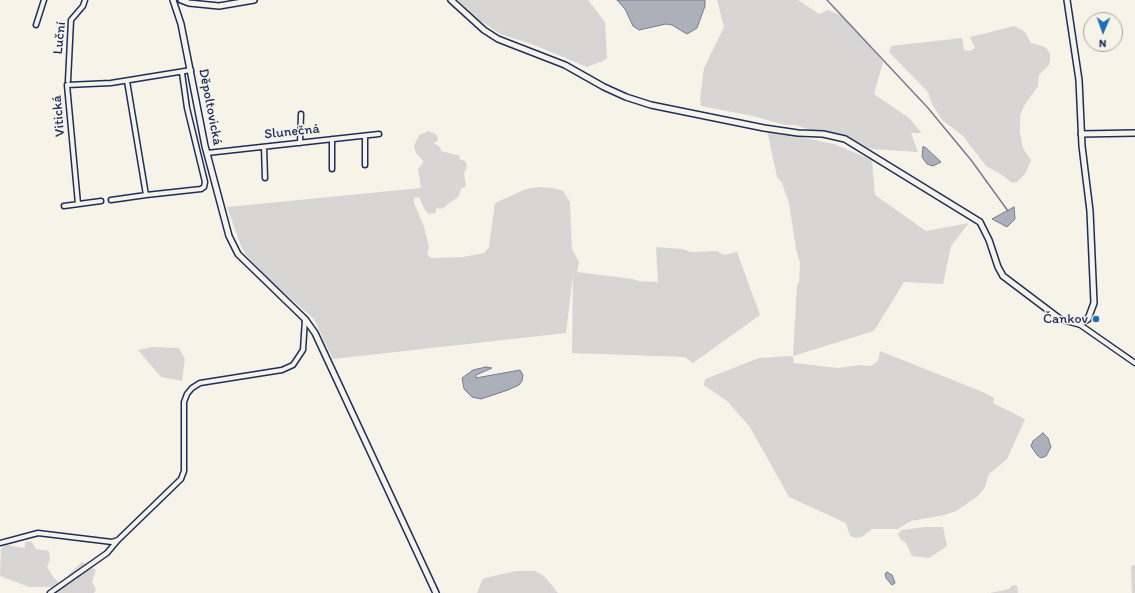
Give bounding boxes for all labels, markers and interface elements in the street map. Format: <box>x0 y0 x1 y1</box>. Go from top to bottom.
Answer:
north arrow <box>1083 12 1123 52</box>
street label: Luční <box>50 21 70 55</box>
text: N <box>1099 37 1107 50</box>
street label: Děpoltovická <box>194 67 226 147</box>
street label: Vitická <box>49 95 69 137</box>
street label: Slunečná <box>264 121 320 143</box>
place label: Čankov <box>1043 311 1088 327</box>
marker: Čankov <box>1091 314 1101 324</box>

